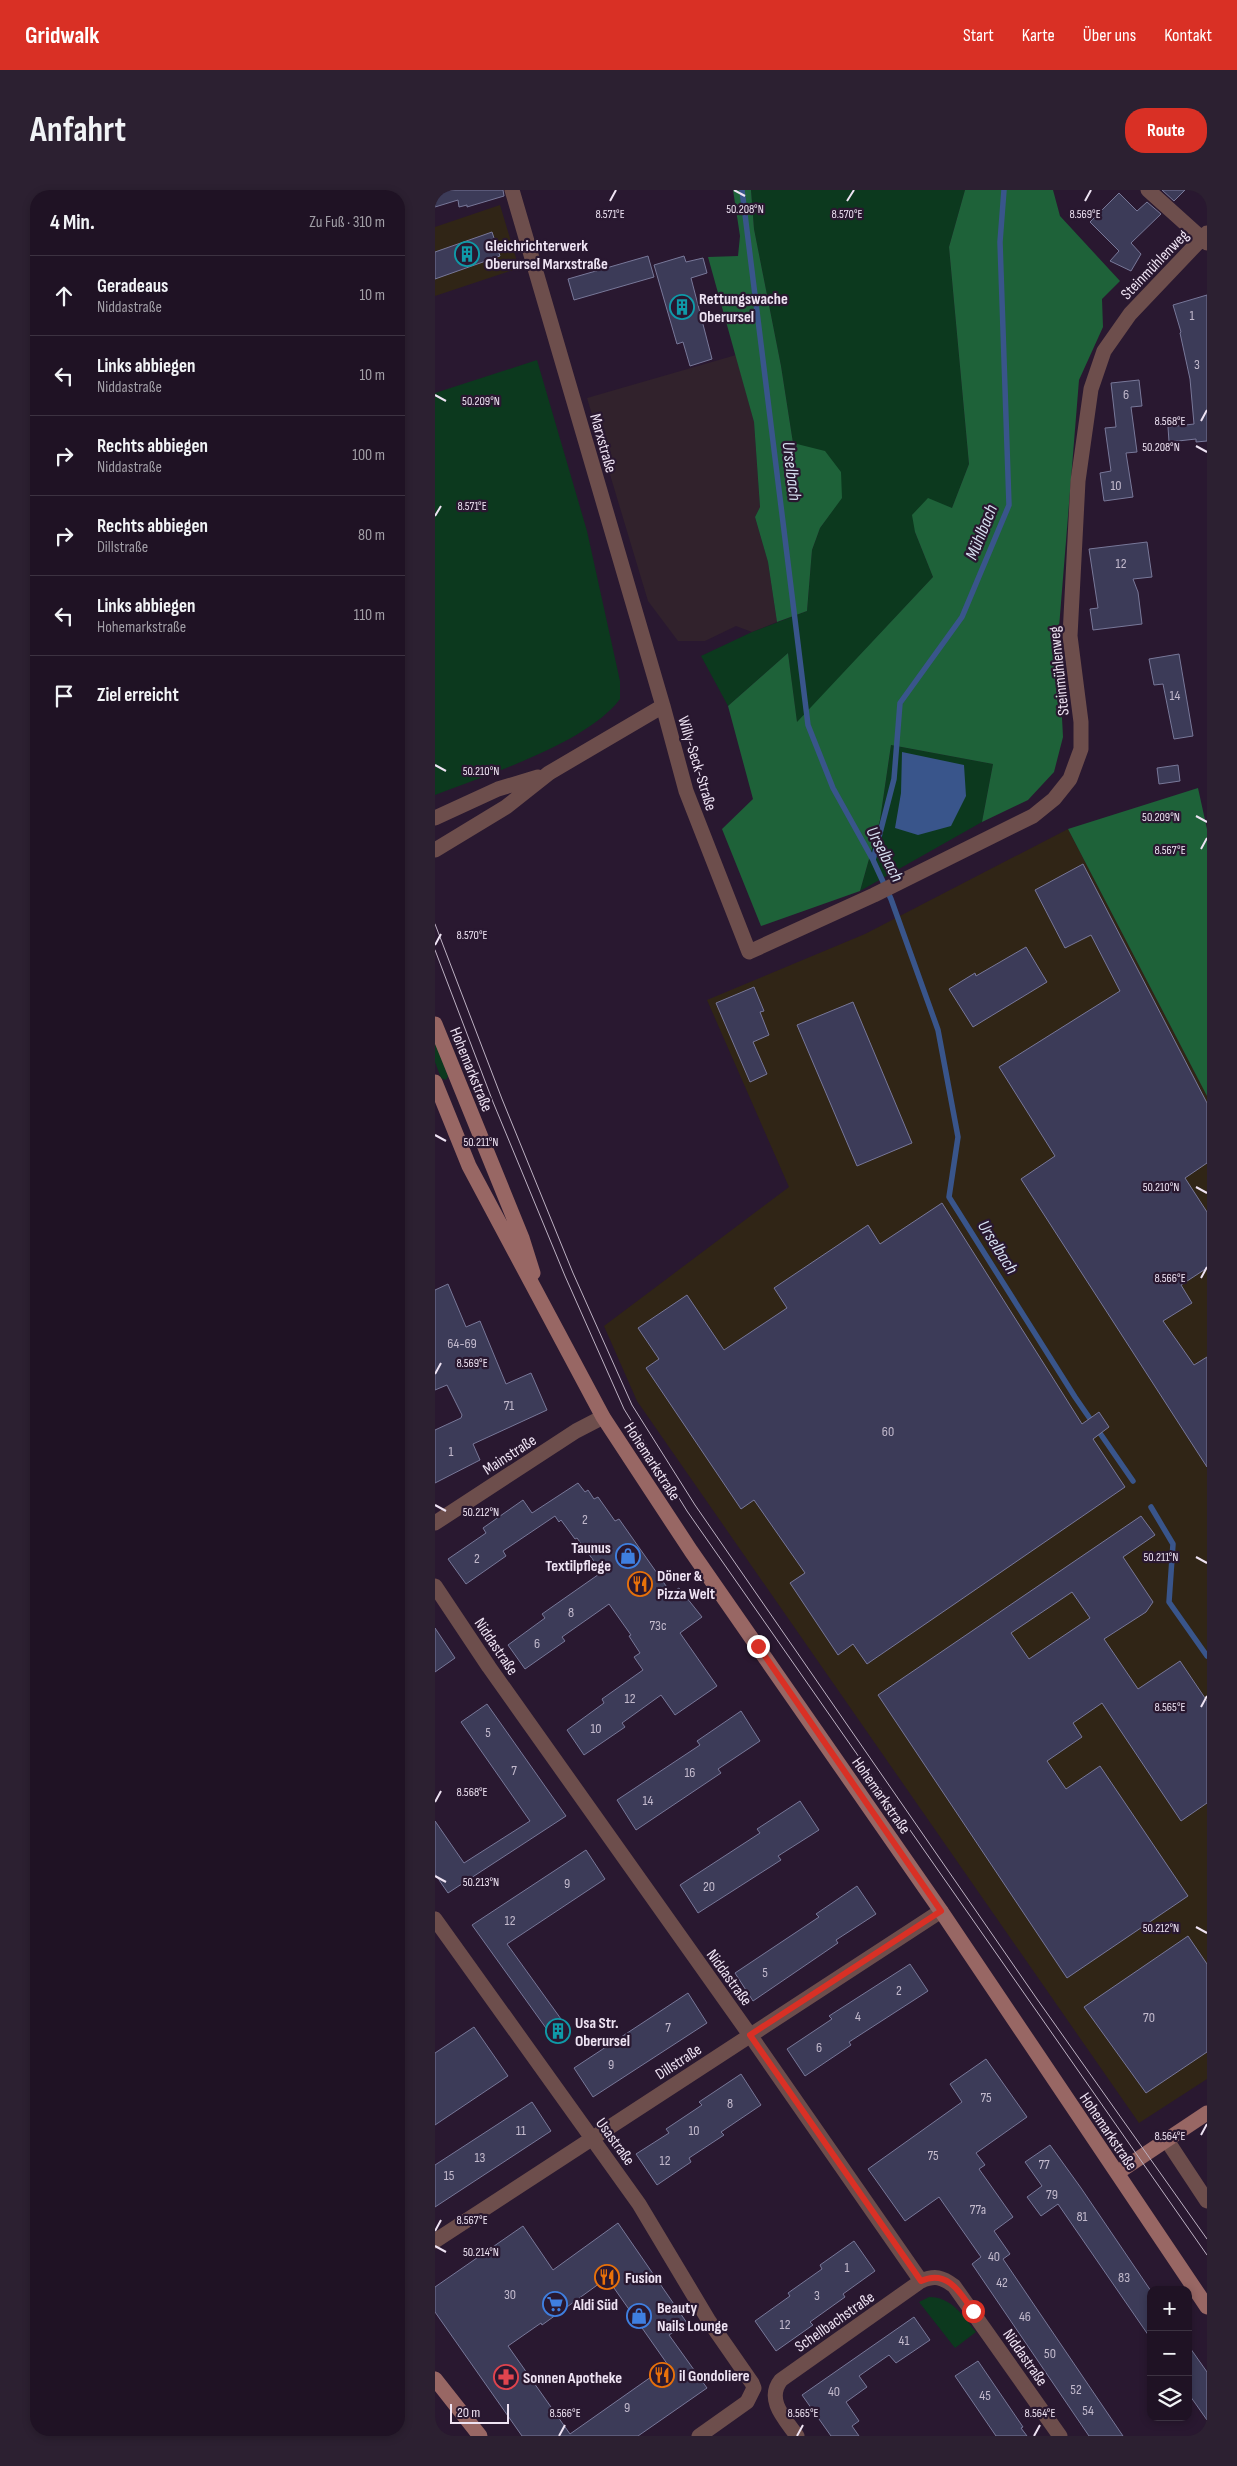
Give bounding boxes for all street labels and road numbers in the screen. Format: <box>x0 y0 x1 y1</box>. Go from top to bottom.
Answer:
street label: Steinmühlenweg <box>1117 226 1193 304</box>
street label: Marxstraße <box>585 412 620 475</box>
street label: Steinmühlenweg <box>1045 625 1074 716</box>
street label: Willy-Seck-Straße <box>673 714 720 813</box>
street label: Hohemarkstraße <box>445 1025 496 1114</box>
street label: Hohemarkstraße <box>619 1419 684 1504</box>
street label: Mainstraße <box>480 1431 540 1480</box>
street label: Niddastraße <box>470 1615 522 1679</box>
street label: Hohemarkstraße <box>847 1754 914 1838</box>
street label: Niddastraße <box>702 1946 756 2010</box>
street label: Dillstraße <box>652 2040 705 2084</box>
street label: Hohemarkstraße <box>1075 2090 1141 2174</box>
street label: Usastraße <box>591 2114 638 2169</box>
street label: Schellbachstraße <box>791 2288 878 2357</box>
street label: Niddastraße <box>998 2326 1051 2390</box>

